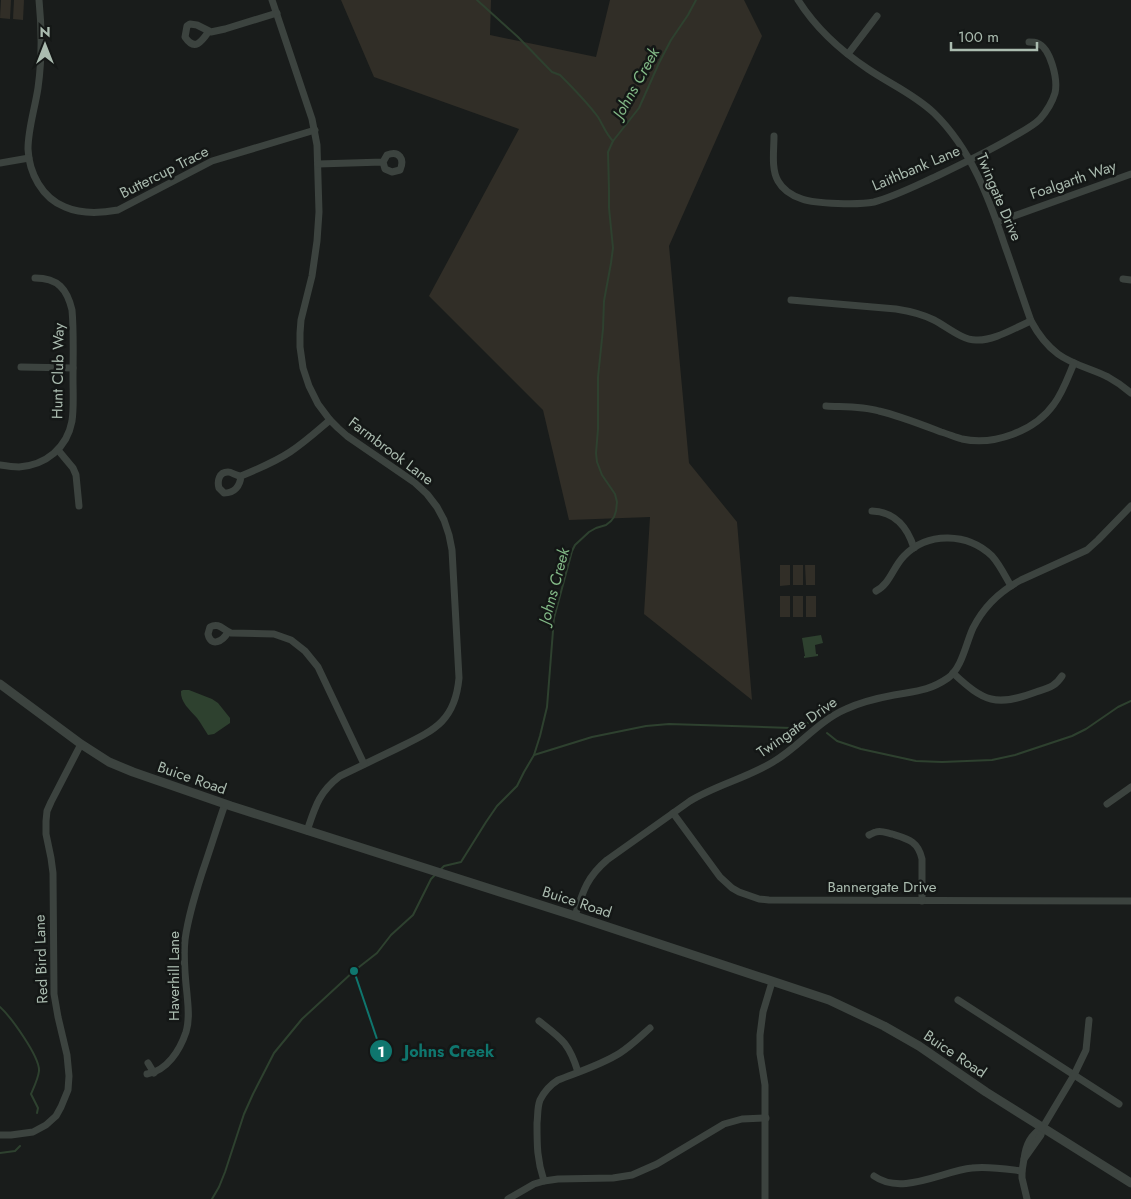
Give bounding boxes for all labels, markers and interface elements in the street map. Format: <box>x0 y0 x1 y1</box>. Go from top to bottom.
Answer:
north arrow <box>20 20 70 70</box>
scale bar <box>951 20 1037 52</box>
text: N <box>39 22 51 42</box>
text: 100 m <box>958 26 999 48</box>
water label: Johns Creek <box>606 42 666 125</box>
street label: Laithbank Lane <box>869 139 964 196</box>
street label: Buttercup Trace <box>116 140 213 204</box>
street label: Twingate Drive <box>971 150 1027 245</box>
street label: Foalgarth Way <box>1027 155 1119 205</box>
street label: Hunt Club Way <box>46 322 70 419</box>
street label: Farmbrook Lane <box>344 412 438 491</box>
water label: Johns Creek <box>532 544 576 630</box>
street label: Twingate Drive <box>752 691 842 763</box>
street label: Buice Road <box>154 756 230 800</box>
street label: Bannergate Drive <box>828 876 937 898</box>
street label: Buice Road <box>539 880 615 924</box>
street label: Red Bird Lane <box>28 914 54 1004</box>
street label: Haverhill Lane <box>163 931 185 1021</box>
street label: Buice Road <box>919 1025 991 1083</box>
callout: Johns Creek <box>369 1036 504 1067</box>
text: Johns Creek <box>401 1040 495 1063</box>
text: 1 <box>377 1041 385 1063</box>

